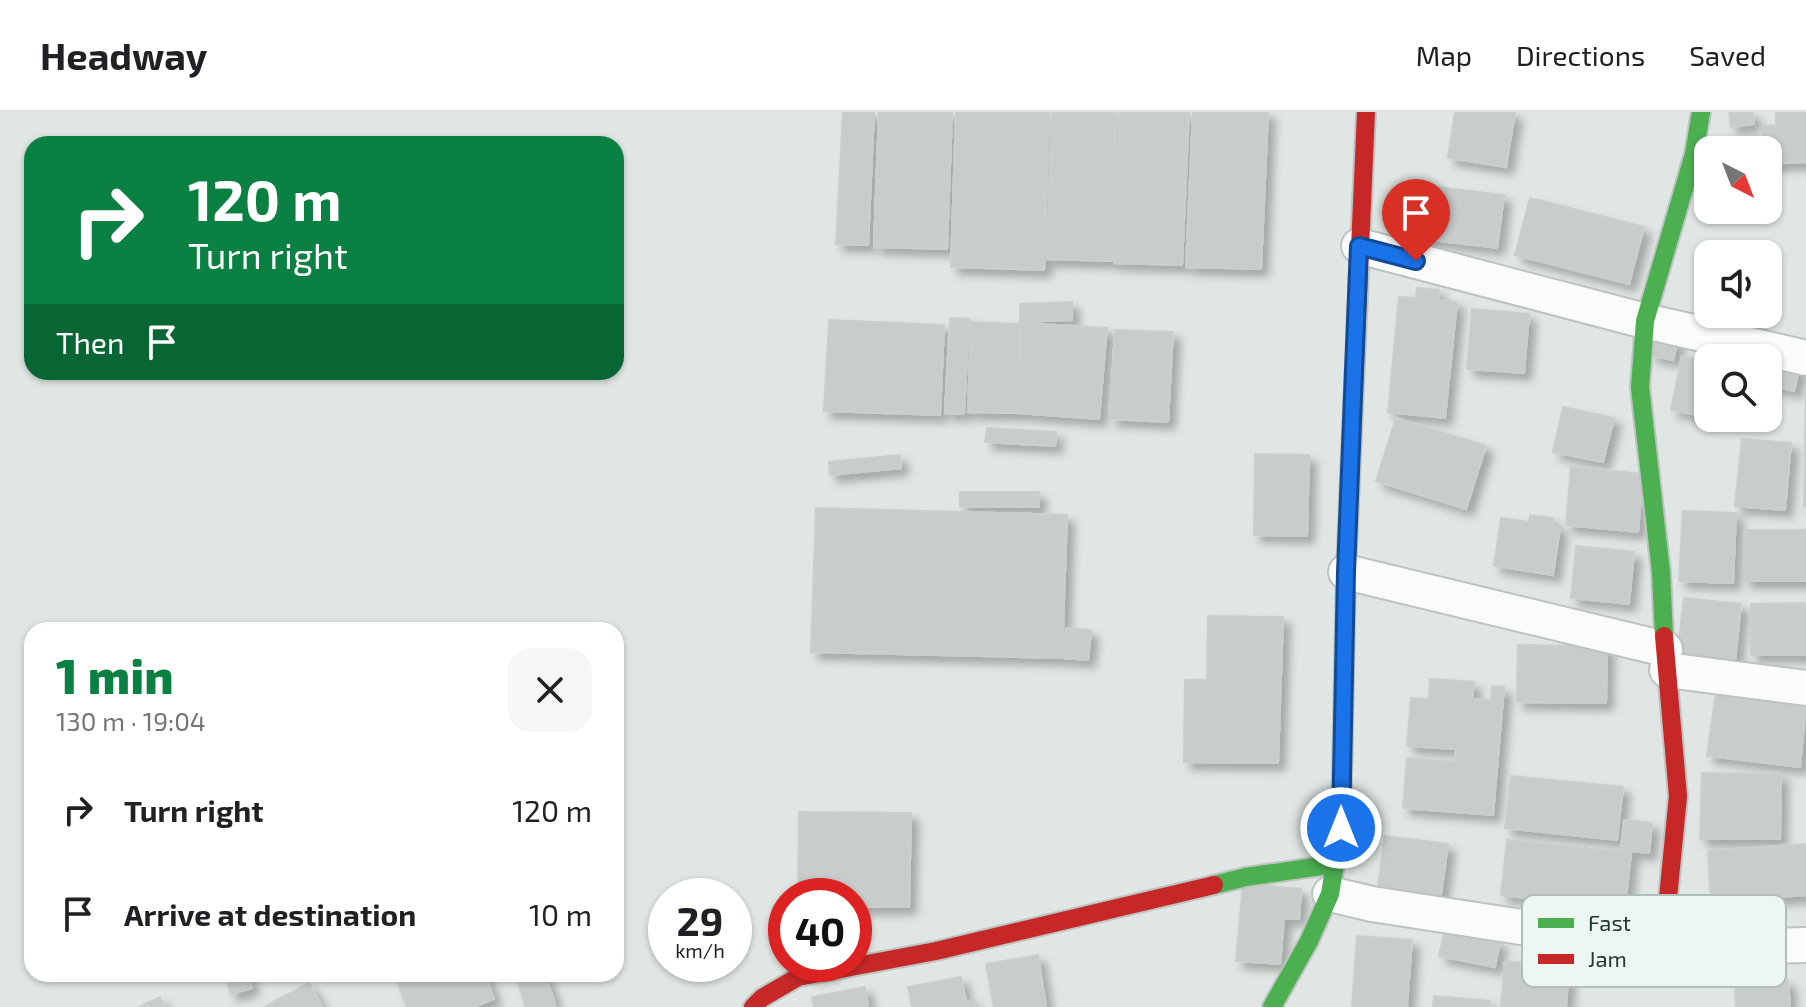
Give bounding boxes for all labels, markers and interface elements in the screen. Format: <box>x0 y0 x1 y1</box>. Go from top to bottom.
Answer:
text: Headway <box>40 32 207 78</box>
text: Map <box>1416 38 1472 72</box>
text: Directions <box>1516 38 1645 72</box>
text: Saved <box>1689 38 1766 72</box>
north arrow <box>1694 136 1782 224</box>
map controls <box>1694 136 1782 432</box>
text: 120 m <box>188 165 342 232</box>
icon: right <box>56 168 160 272</box>
pin <box>1382 179 1450 261</box>
icon: arrive <box>1394 191 1438 235</box>
text: Turn right <box>188 233 348 276</box>
button: sound <box>1694 240 1782 328</box>
icon: arrive <box>140 320 184 364</box>
text: Then <box>56 324 124 360</box>
button: search <box>1694 344 1782 432</box>
text: 1 min <box>56 646 174 704</box>
button: close <box>508 648 592 732</box>
text: 130 m · 19:04 <box>56 705 206 736</box>
position arrow <box>1299 786 1383 870</box>
icon: right <box>56 788 100 832</box>
text: Turn right <box>124 792 264 828</box>
text: 120 m <box>512 792 592 828</box>
speed limit sign: 40 <box>768 878 872 982</box>
icon: arrive <box>56 892 100 936</box>
legend <box>1522 895 1786 987</box>
text: Arrive at destination <box>124 896 416 932</box>
text: 10 m <box>529 896 592 932</box>
text: 29 <box>677 896 723 944</box>
text: Fast <box>1588 909 1631 935</box>
text: km/h <box>675 938 725 962</box>
text: Jam <box>1588 945 1627 971</box>

